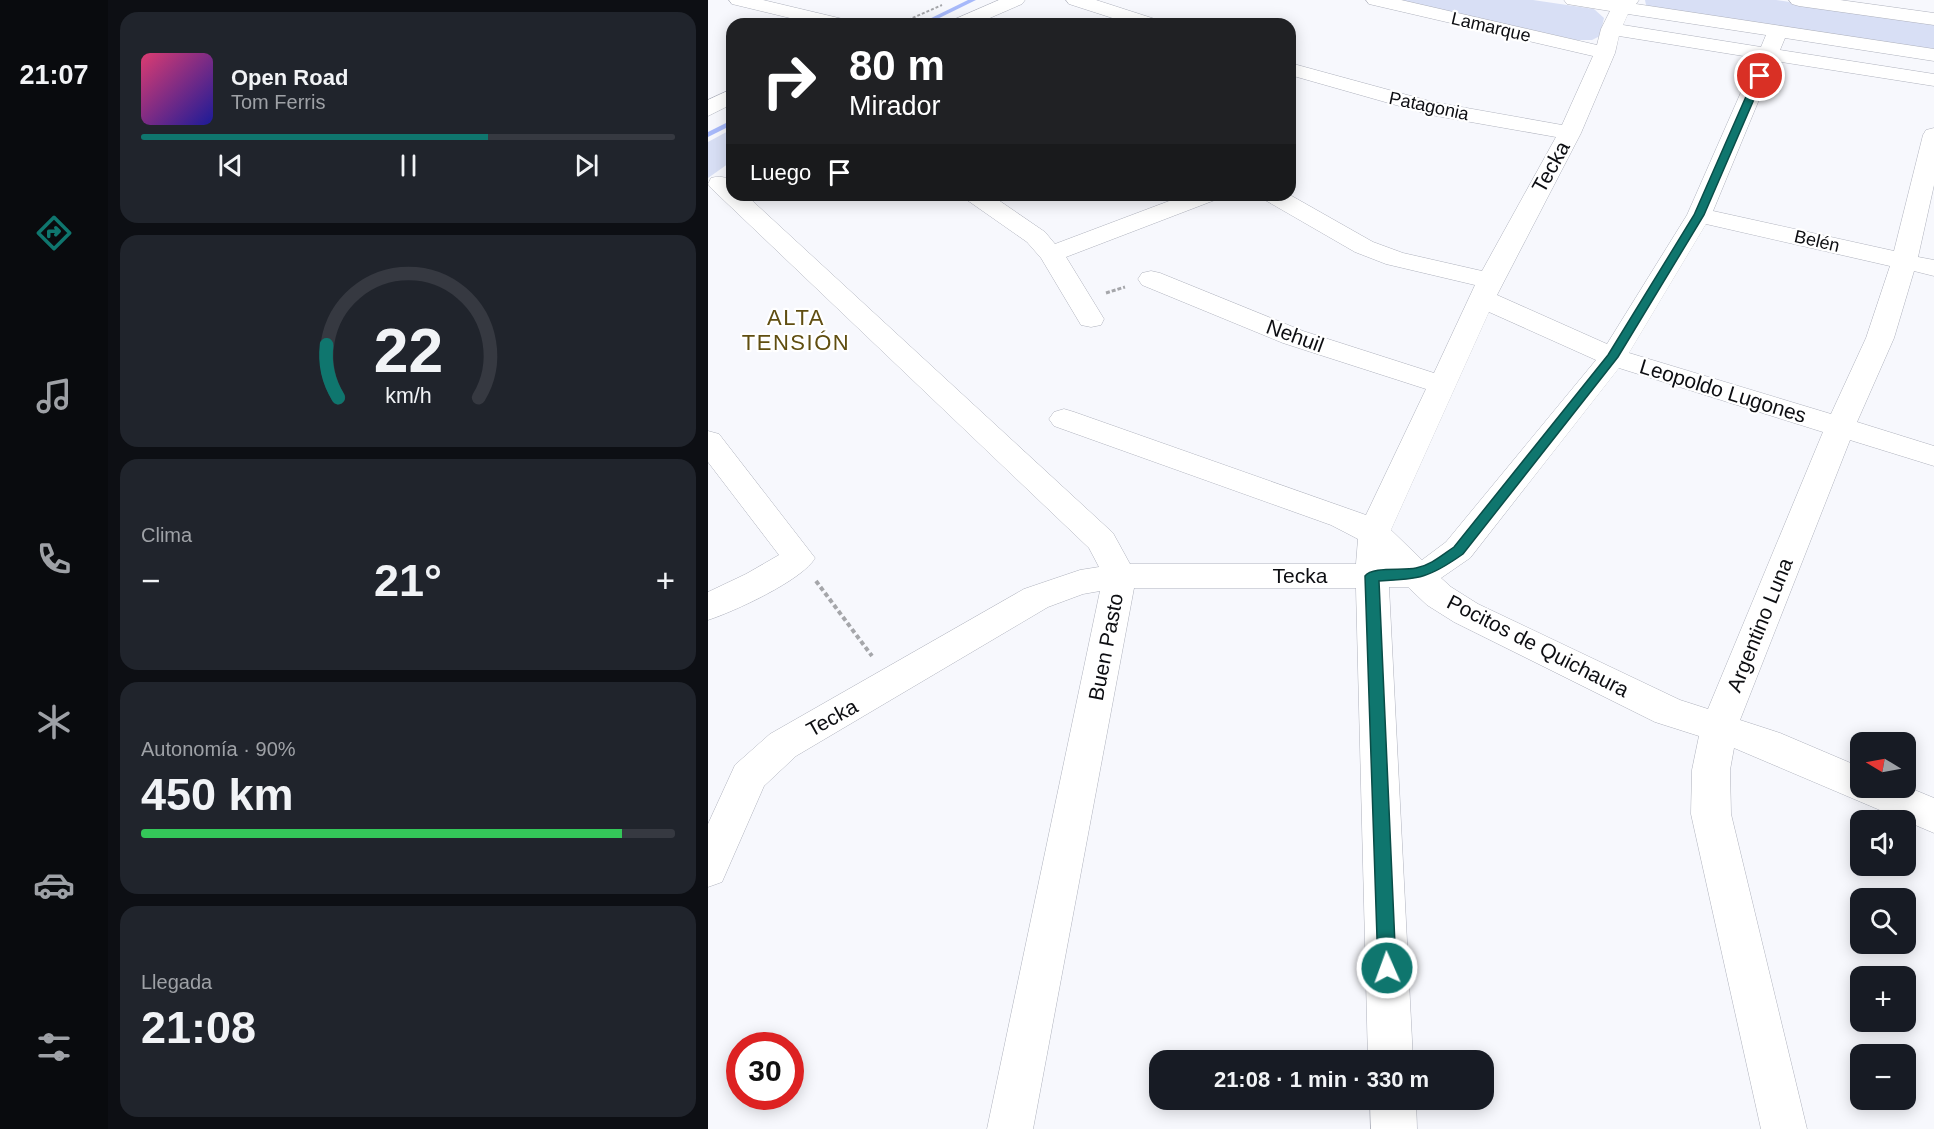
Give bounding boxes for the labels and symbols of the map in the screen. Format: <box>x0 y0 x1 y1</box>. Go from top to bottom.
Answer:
street label: Lamarque <box>1449 8 1533 46</box>
pin <box>1734 50 1785 101</box>
street label: Patagonia <box>1387 88 1472 124</box>
street label: Tecka <box>1527 137 1574 196</box>
street label: Belén <box>1792 226 1842 256</box>
district label: ALTA TENSIÓN <box>742 305 850 355</box>
street label: Nehuil <box>1263 315 1327 357</box>
street label: Leopoldo Lugones <box>1637 354 1809 427</box>
street label: Argentino Luna <box>1722 554 1797 695</box>
street label: Tecka <box>1273 564 1328 587</box>
street label: Pocitos de Quichaura <box>1444 590 1633 702</box>
street label: Buen Pasto <box>1084 591 1127 702</box>
street label: Tecka <box>802 694 862 741</box>
north arrow <box>1850 732 1916 798</box>
position arrow <box>1355 936 1419 1000</box>
speed limit sign: 30 <box>726 1032 804 1110</box>

